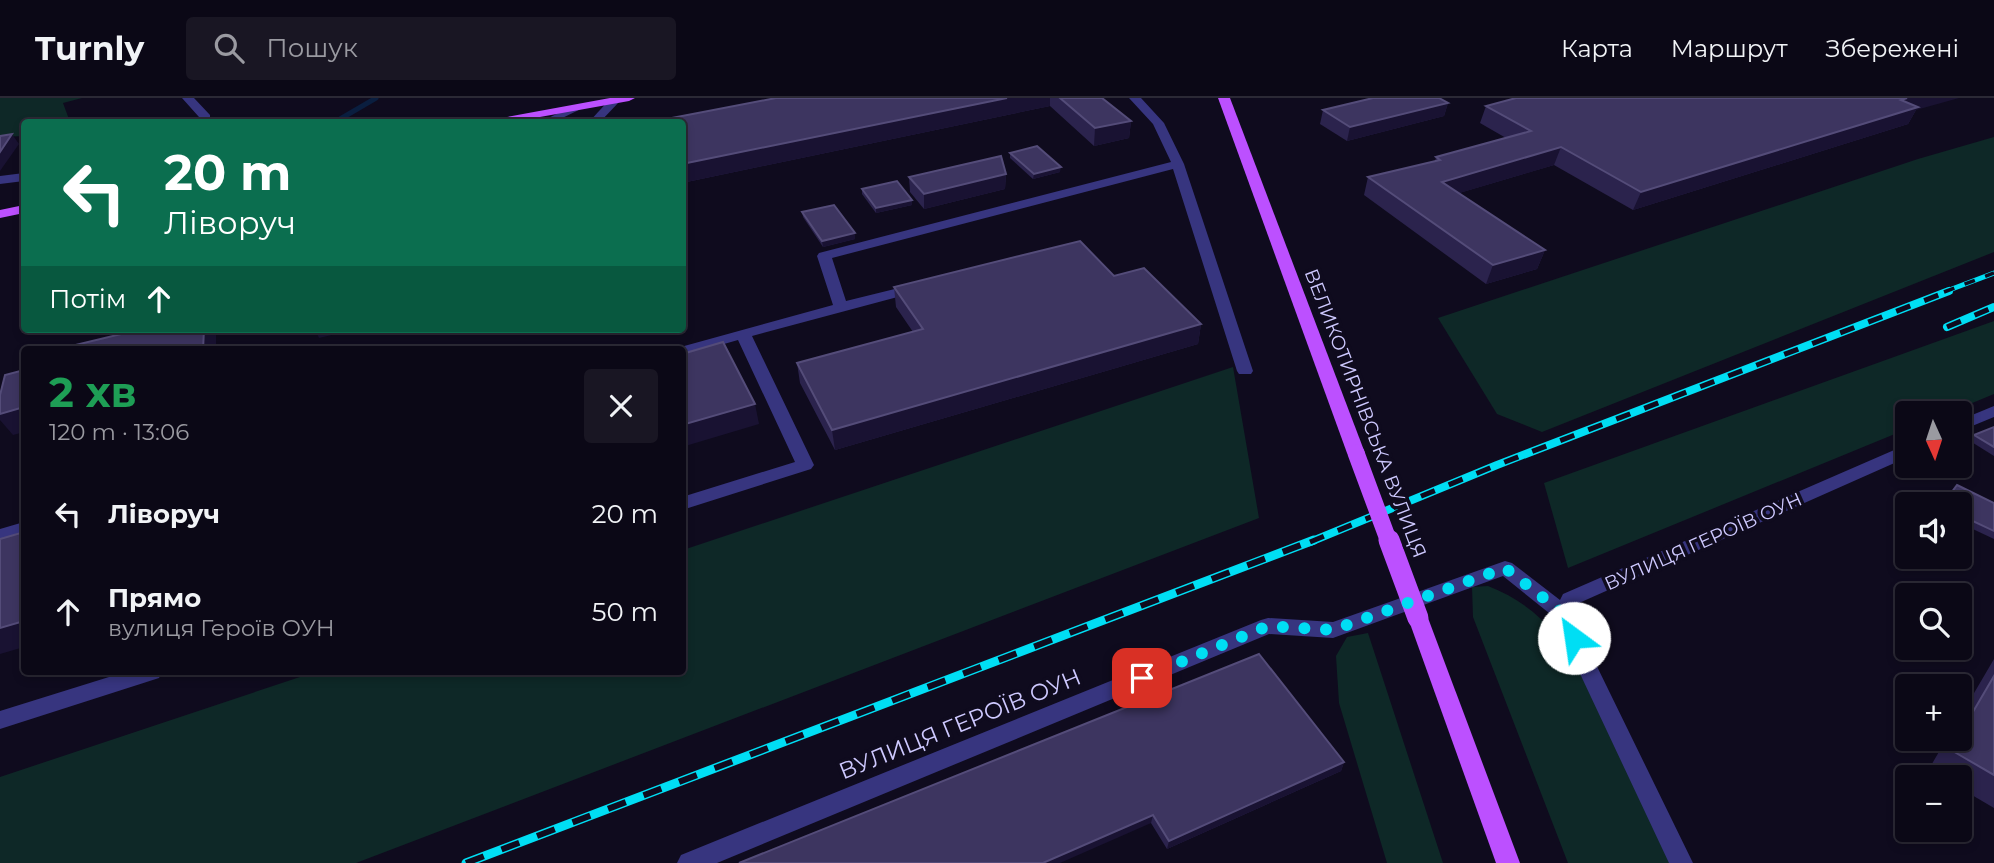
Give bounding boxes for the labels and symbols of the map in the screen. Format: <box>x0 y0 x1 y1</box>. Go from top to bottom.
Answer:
street label: ВЕЛИКОТИРНІВСЬКА ВУЛИЦЯ <box>1300 265 1431 561</box>
north arrow <box>1895 401 1972 478</box>
street label: ВУЛИЦЯ ГЕРОЇВ ОУН <box>1601 488 1805 595</box>
position arrow <box>1537 601 1611 675</box>
pin <box>1112 648 1172 708</box>
street label: ВУЛИЦЯ ГЕРОЇВ ОУН <box>835 663 1085 785</box>

